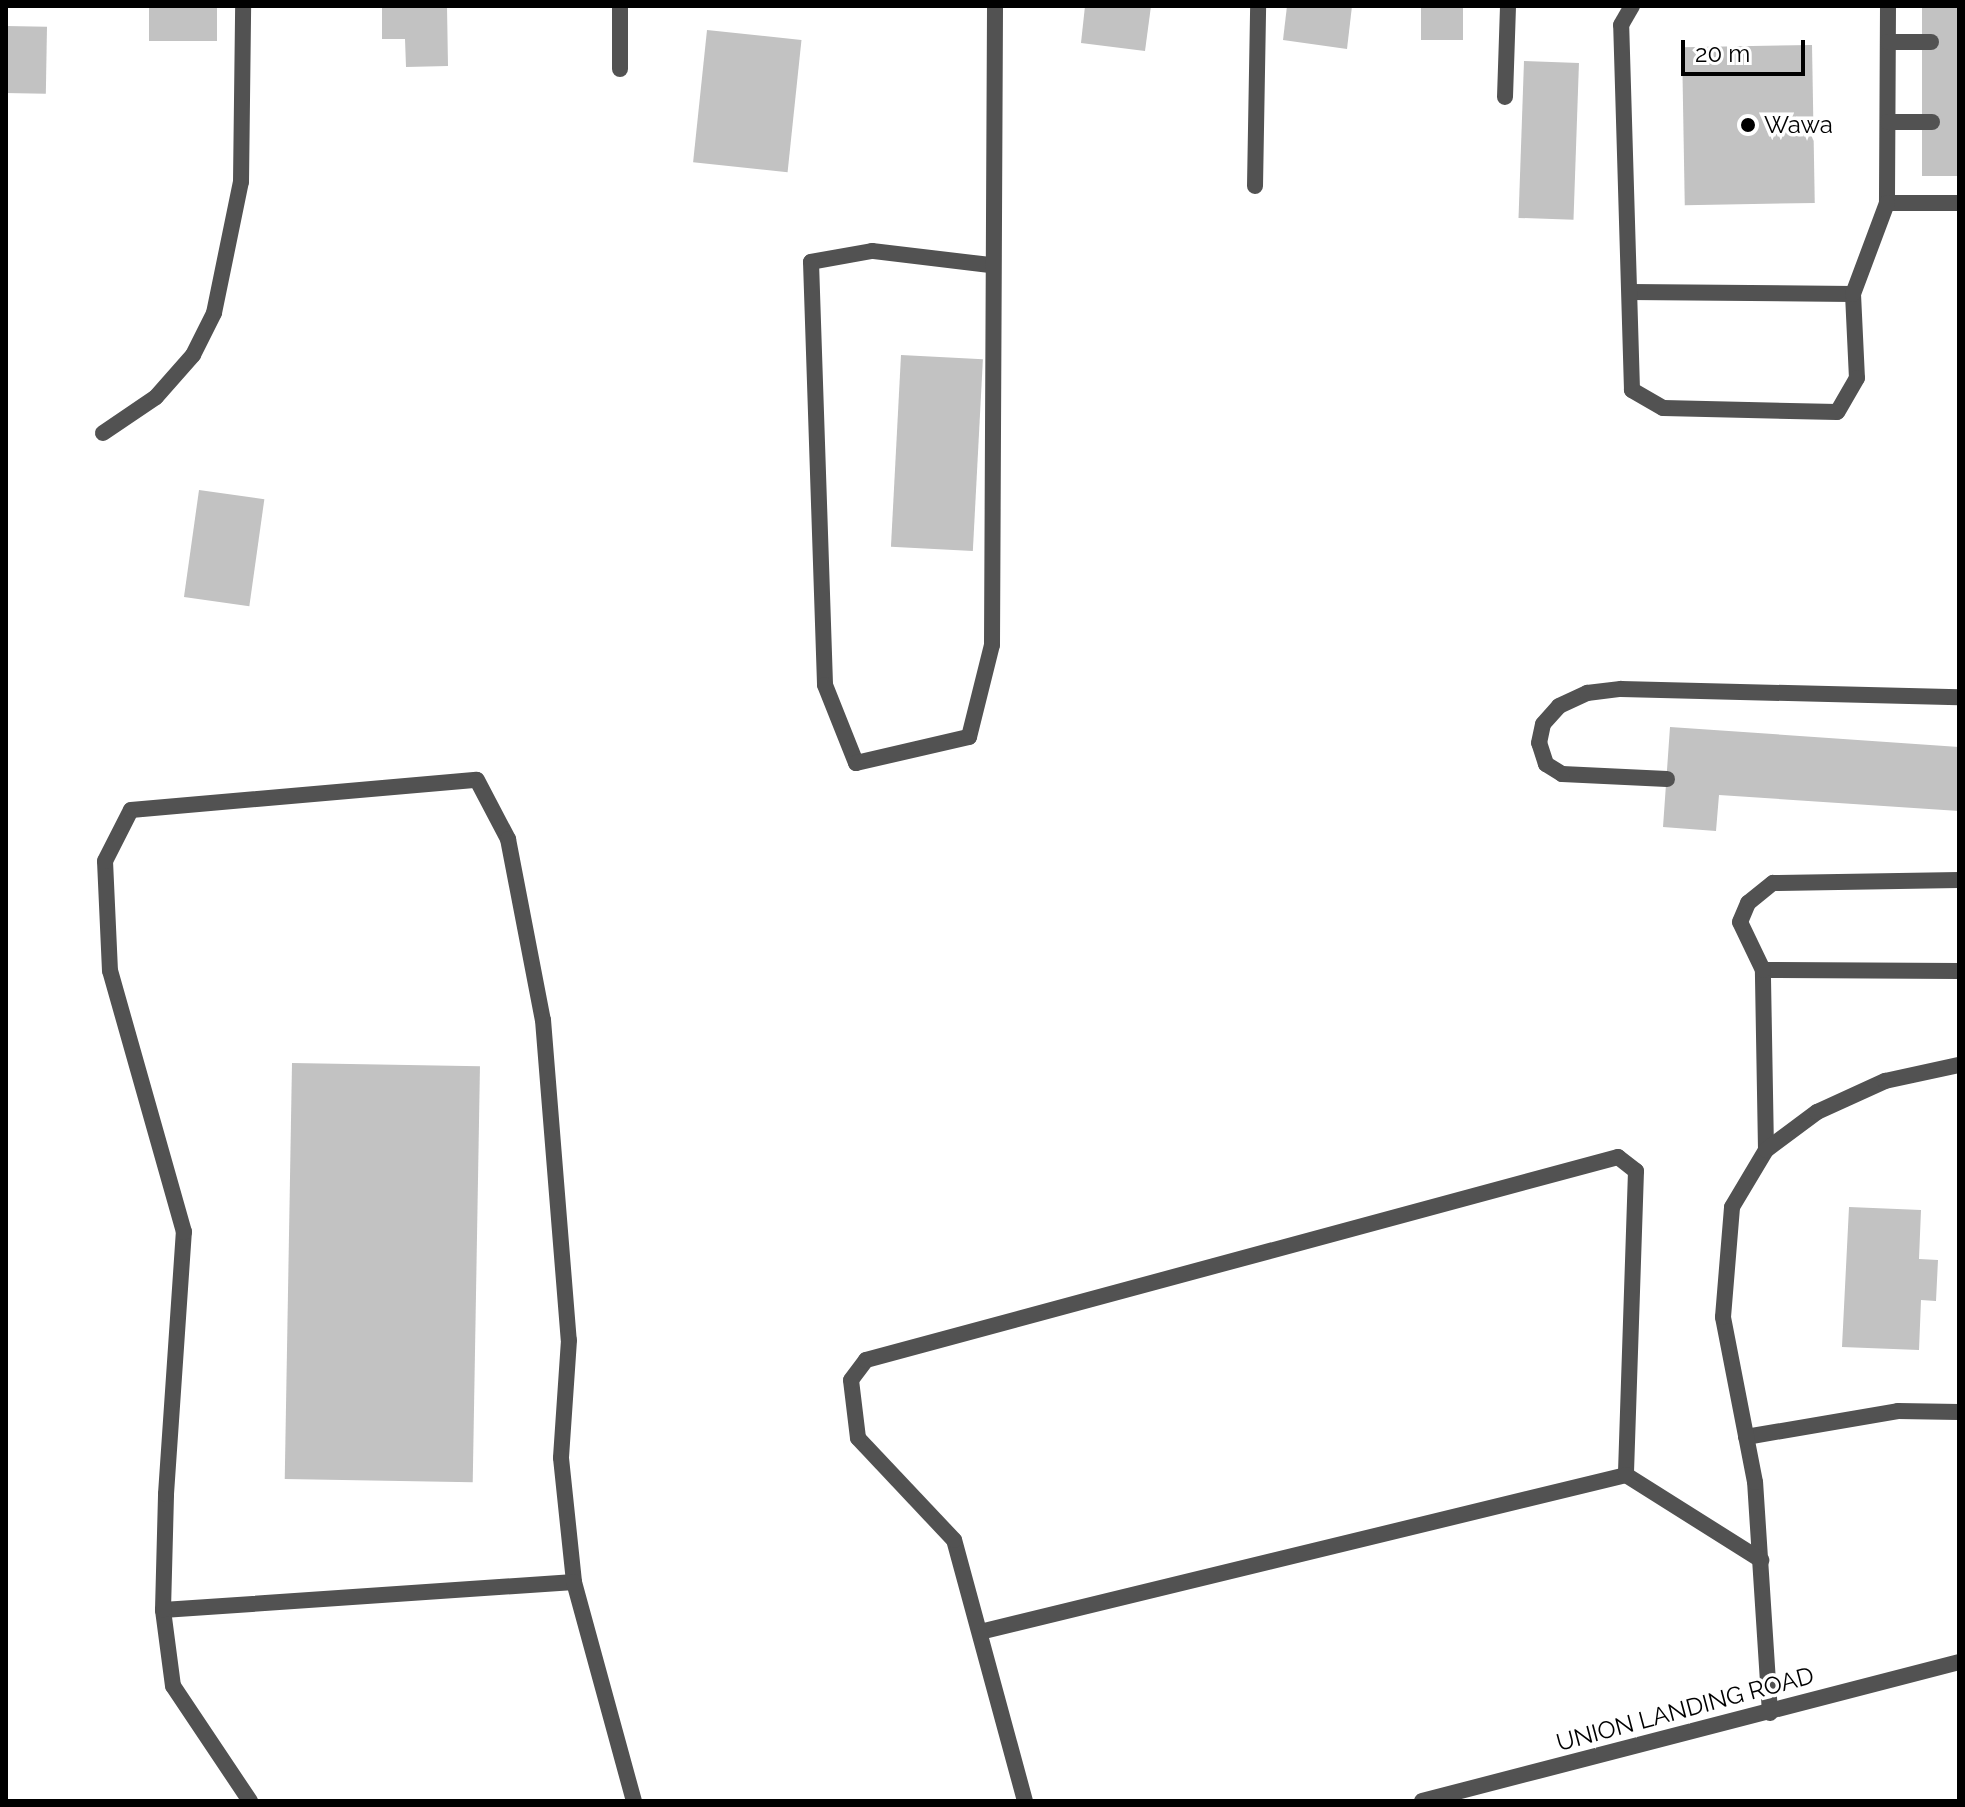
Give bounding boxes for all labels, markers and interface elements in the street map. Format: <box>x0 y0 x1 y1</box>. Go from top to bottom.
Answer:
scale bar <box>1685 24 1809 74</box>
text: 20 m <box>1695 39 1750 68</box>
place label: Wawa <box>1764 111 1833 139</box>
marker: Wawa <box>1739 116 1757 134</box>
street label: UNION LANDING ROAD <box>1553 1661 1817 1757</box>

